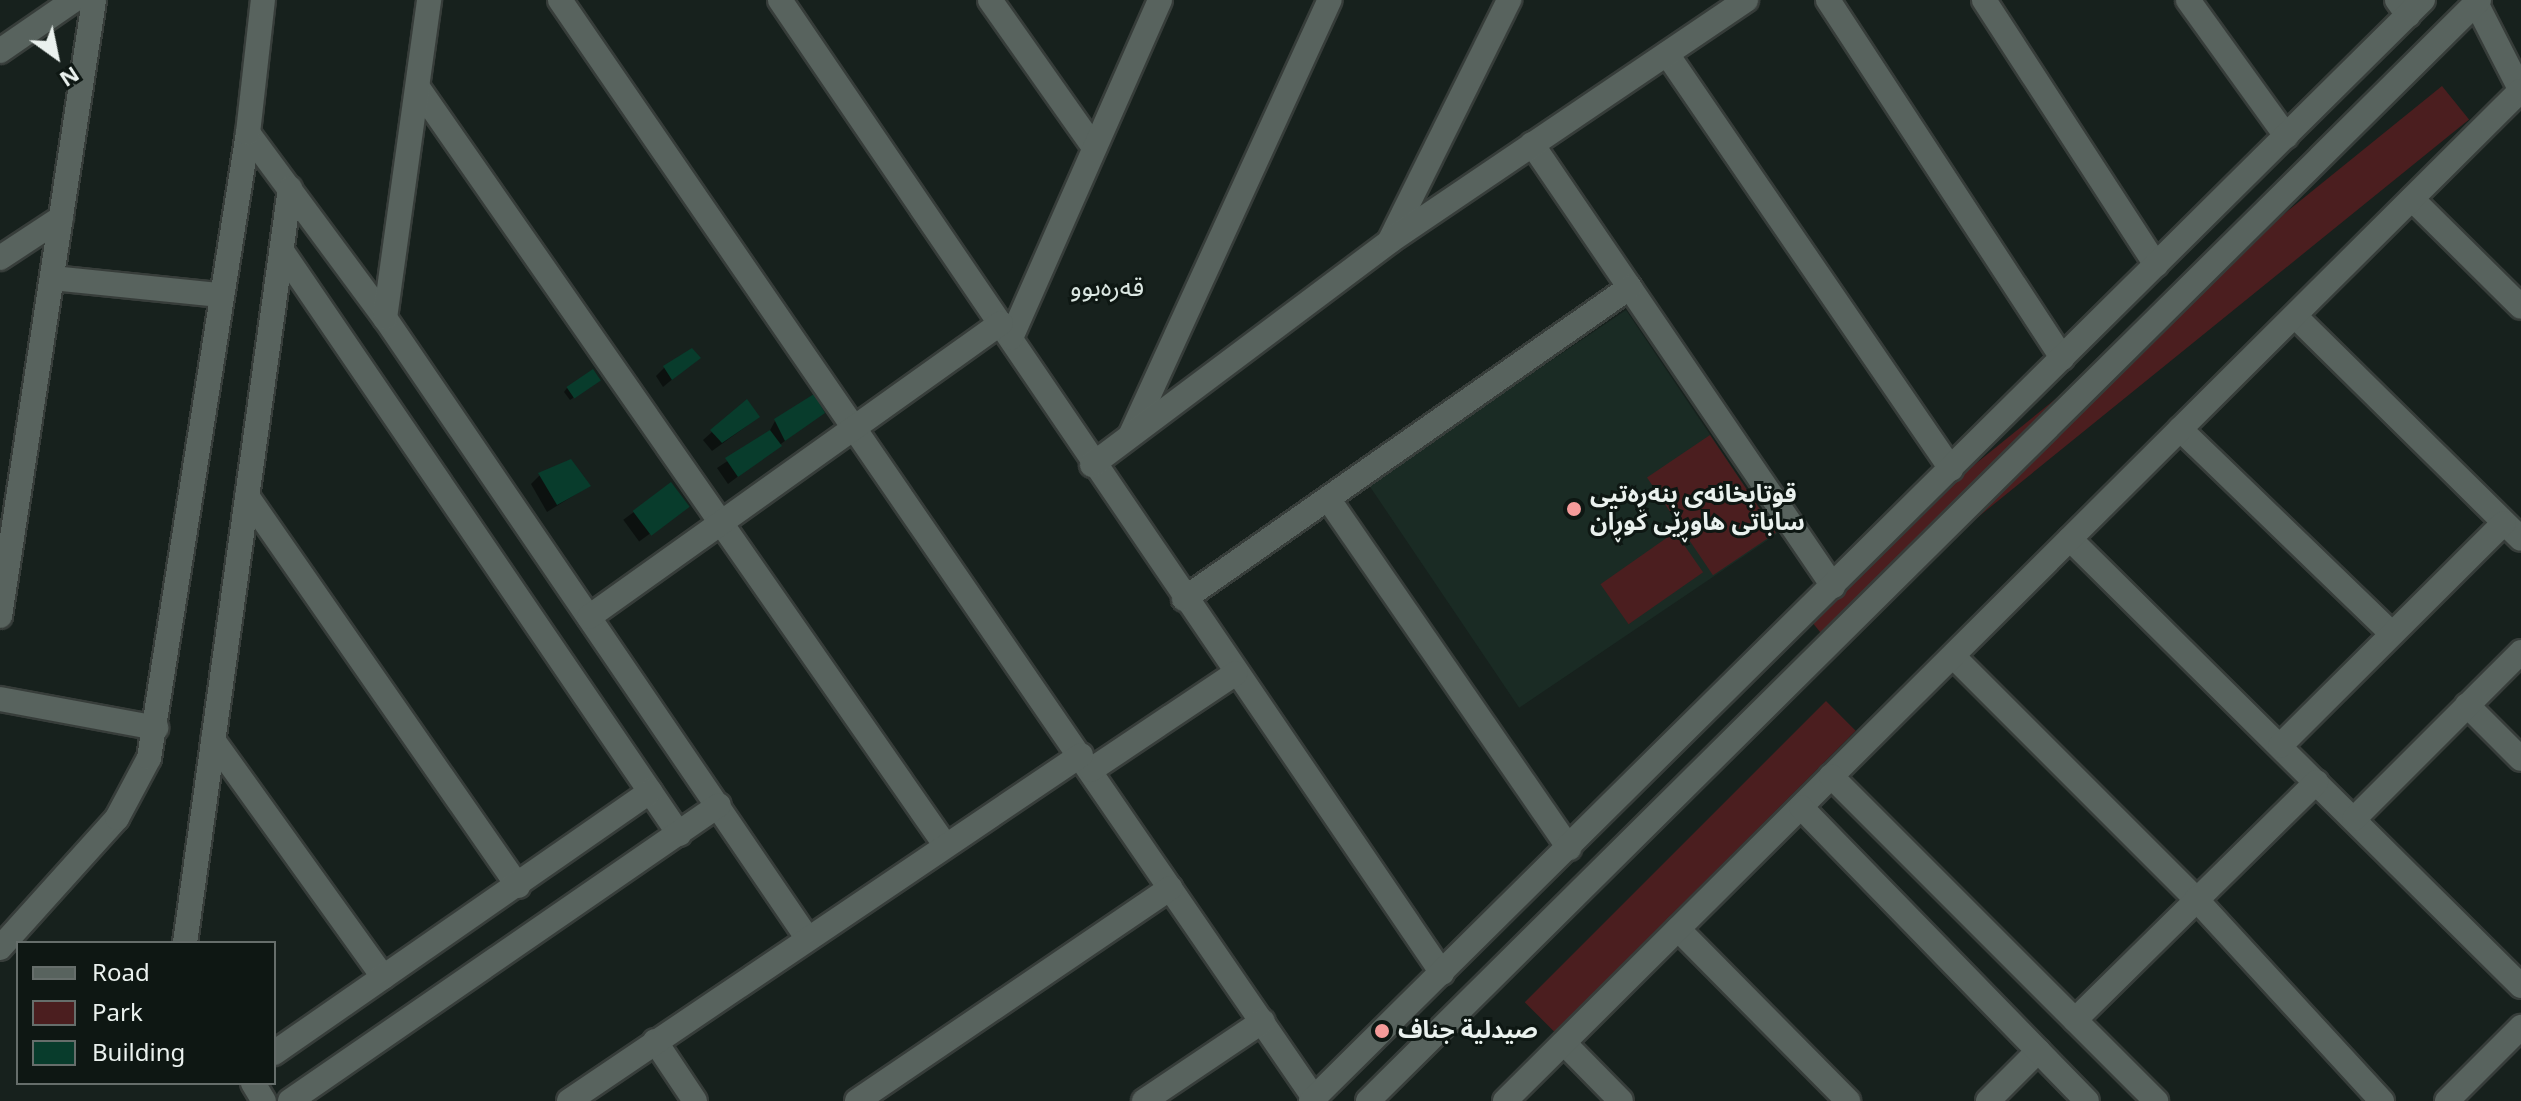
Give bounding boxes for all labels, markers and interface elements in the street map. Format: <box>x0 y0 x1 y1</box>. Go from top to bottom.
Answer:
north arrow <box>16 16 96 96</box>
text: N <box>49 52 89 100</box>
district label: قەرەبوو <box>1070 272 1144 304</box>
place label: قوتابخانەی بنەڕەتیی ساباتی هاوڕێی کوڕان <box>1590 481 1805 537</box>
marker: قوتابخانەی بنەڕەتیی ساباتی هاوڕێی کوڕان <box>1565 500 1583 518</box>
legend <box>16 941 276 1085</box>
text: Road <box>92 948 150 999</box>
text: Park <box>92 988 143 1039</box>
place label: صيدلية جناف <box>1398 1017 1538 1045</box>
marker: صيدلية جناف <box>1373 1022 1391 1040</box>
text: Building <box>92 1028 185 1079</box>

